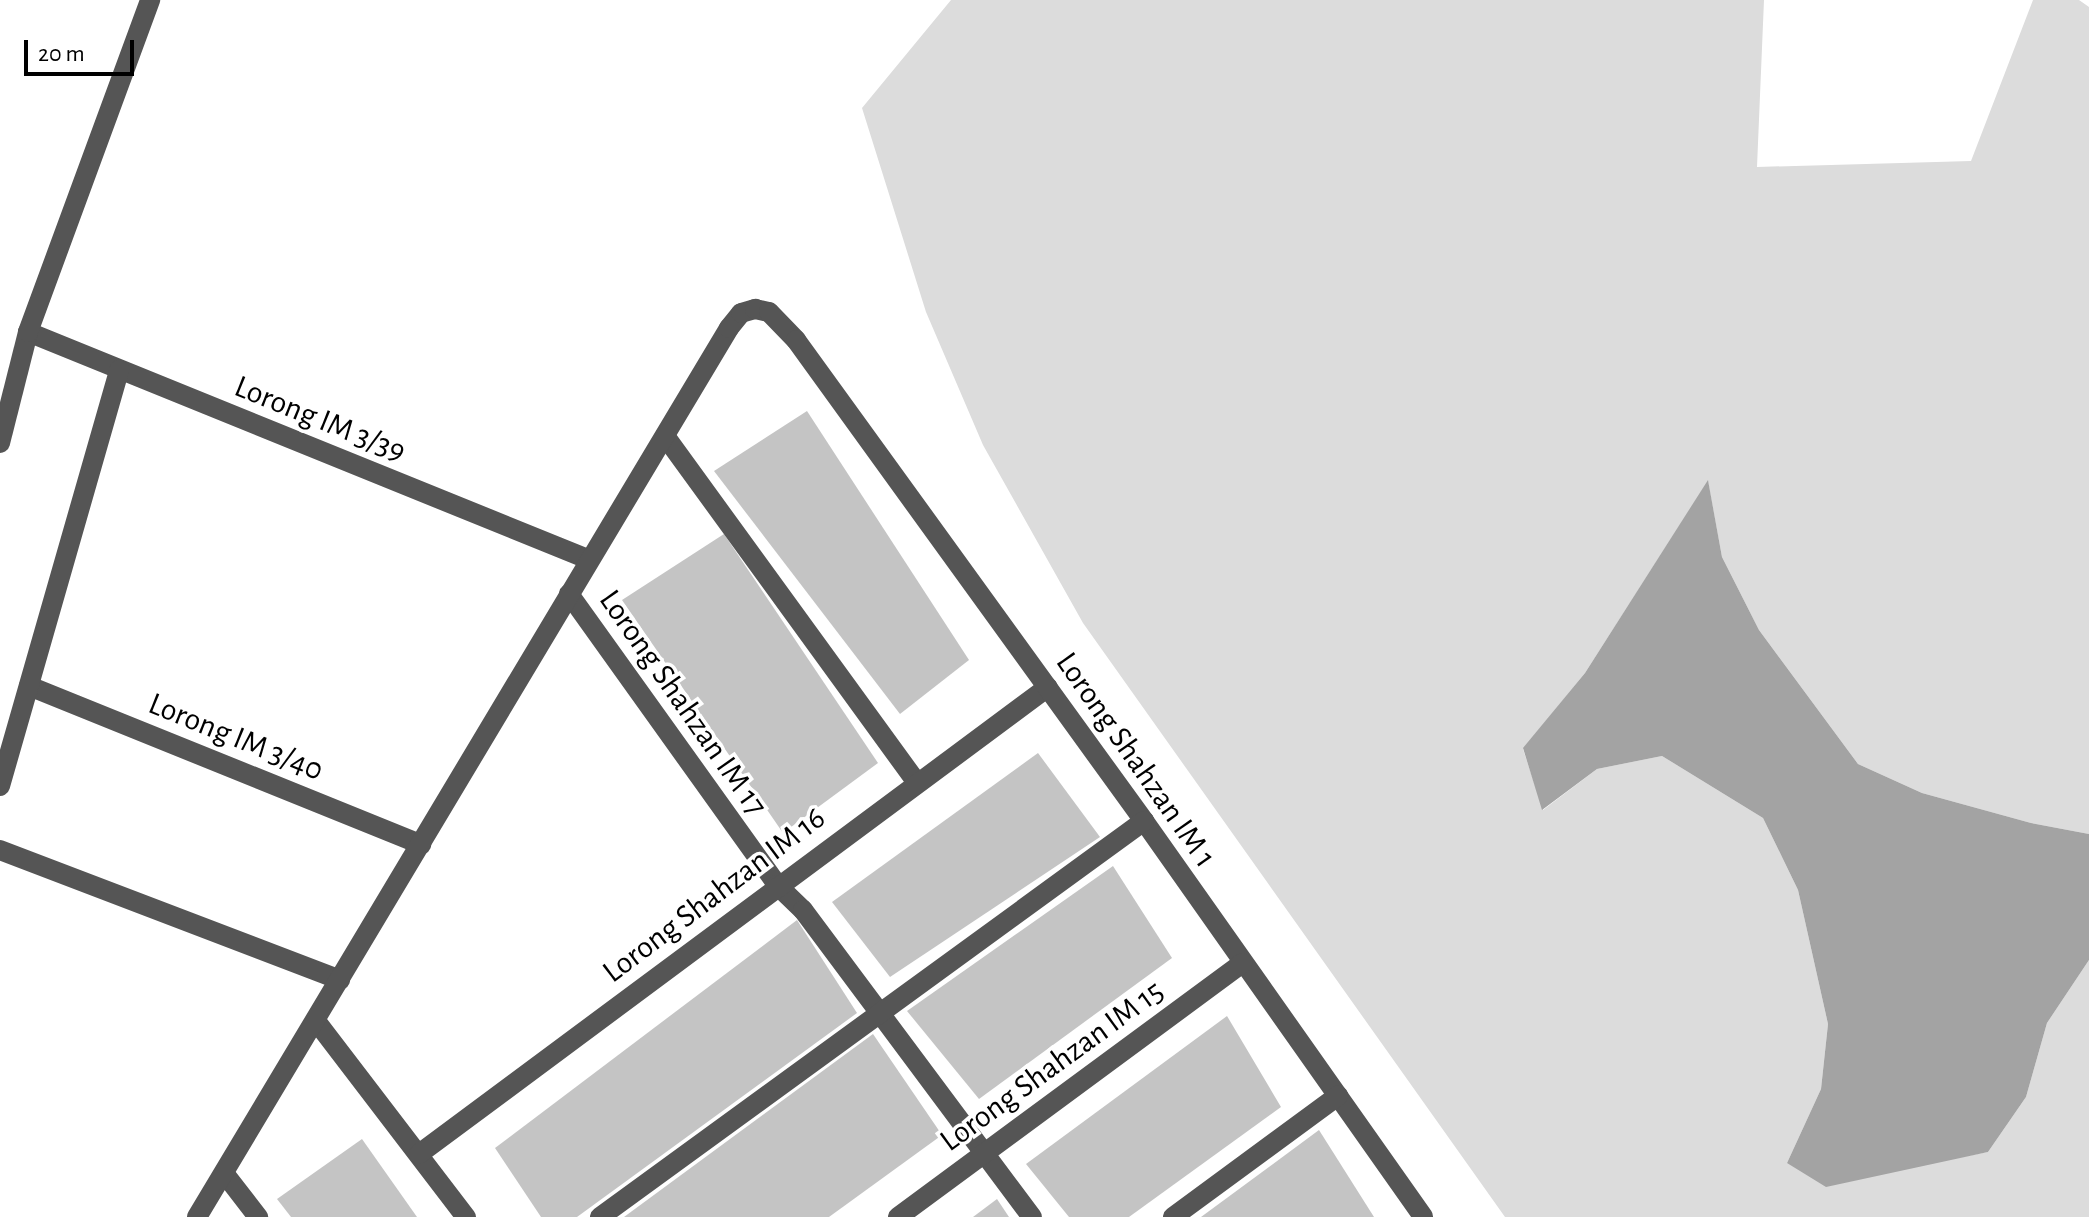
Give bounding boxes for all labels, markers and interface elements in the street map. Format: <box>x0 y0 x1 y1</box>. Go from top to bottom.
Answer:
scale bar <box>28 24 138 74</box>
text: 20 m <box>38 42 85 66</box>
street label: Lorong IM 3/39 <box>229 367 411 471</box>
street label: Lorong Shahzan IM 17 <box>591 583 775 823</box>
street label: Lorong Shahzan IM 1 <box>1048 645 1224 875</box>
street label: Lorong IM 3/40 <box>143 685 329 789</box>
street label: Lorong Shahzan IM 16 <box>595 799 833 991</box>
street label: Lorong Shahzan IM 15 <box>933 972 1171 1160</box>

